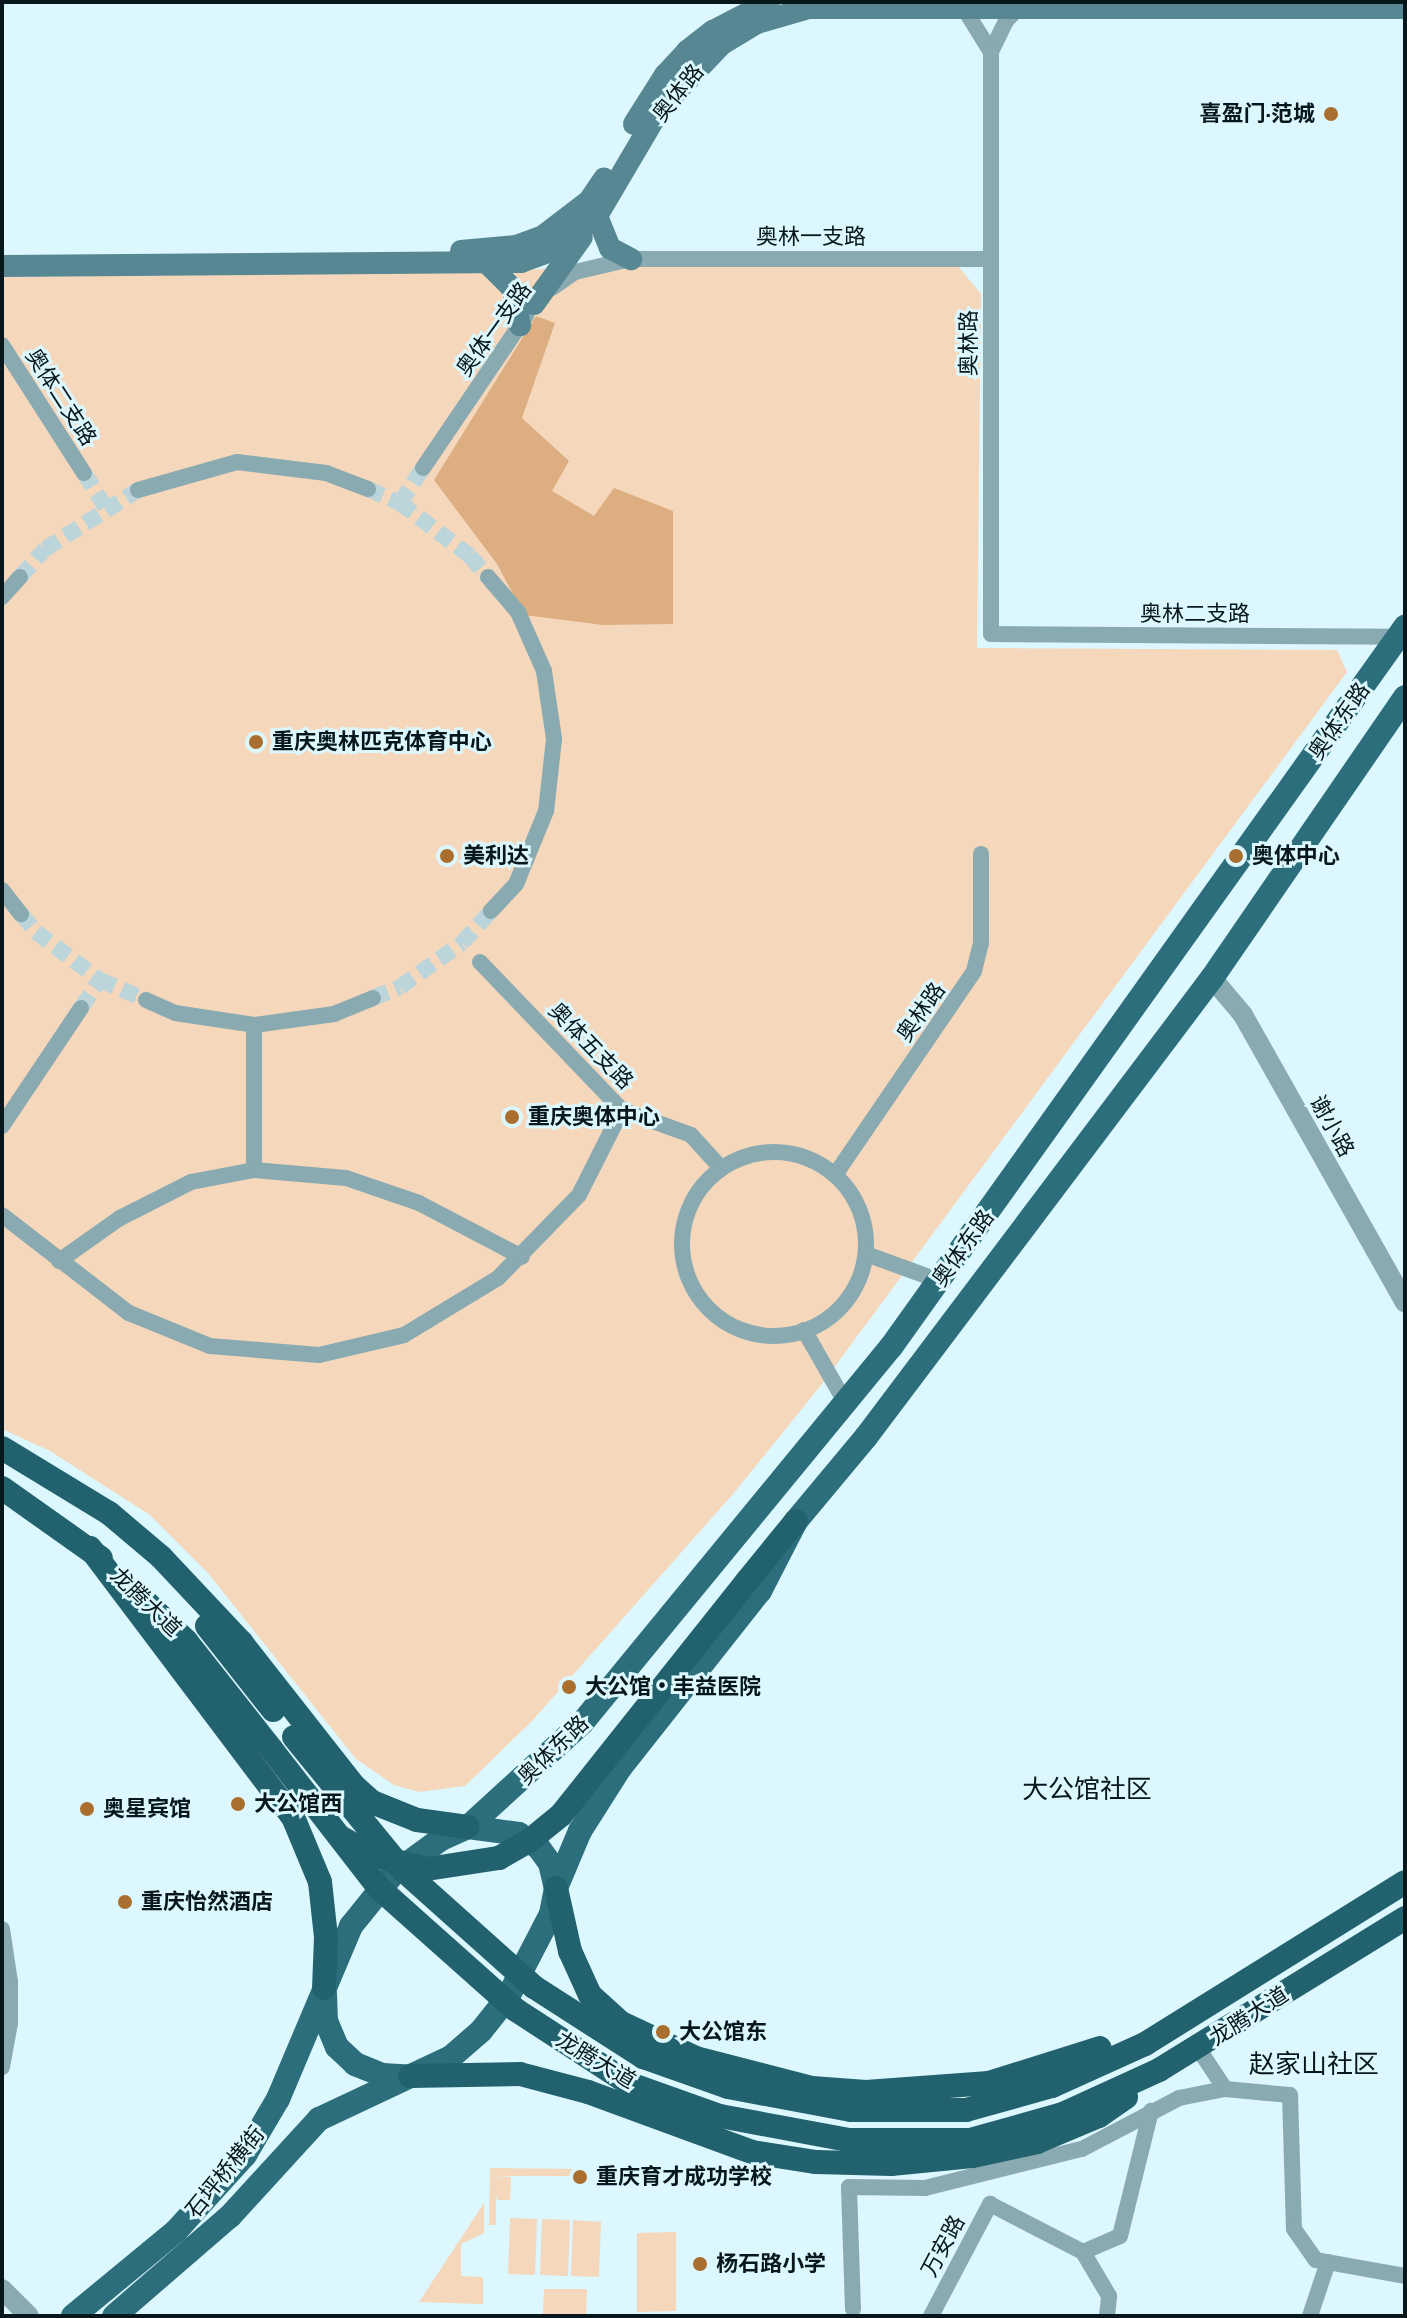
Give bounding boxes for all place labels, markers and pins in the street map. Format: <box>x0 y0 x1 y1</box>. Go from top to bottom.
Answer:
place label: 喜盈门·范城 <box>1199 101 1315 127</box>
marker: 喜盈门·范城 <box>1322 105 1340 123</box>
place label: 重庆奥林匹克体育中心 <box>272 729 492 755</box>
marker: 重庆奥林匹克体育中心 <box>247 733 265 751</box>
place label: 美利达 <box>463 843 529 869</box>
place label: 奥体中心 <box>1252 843 1340 869</box>
marker: 美利达 <box>438 847 456 865</box>
marker: 奥体中心 <box>1227 847 1245 865</box>
place label: 重庆奥体中心 <box>528 1104 660 1130</box>
marker: 重庆奥体中心 <box>503 1108 521 1126</box>
place label: 大公馆‧丰益医院 <box>585 1674 761 1700</box>
marker: 大公馆‧丰益医院 <box>560 1678 578 1696</box>
place label: 大公馆西 <box>254 1791 342 1817</box>
marker: 大公馆西 <box>229 1795 247 1813</box>
place label: 奥星宾馆 <box>103 1796 191 1822</box>
marker: 奥星宾馆 <box>78 1800 96 1818</box>
place label: 重庆怡然酒店 <box>141 1889 273 1915</box>
marker: 重庆怡然酒店 <box>116 1893 134 1911</box>
place label: 大公馆东 <box>679 2019 767 2045</box>
marker: 大公馆东 <box>654 2023 672 2041</box>
place label: 重庆育才成功学校 <box>596 2164 772 2190</box>
marker: 重庆育才成功学校 <box>571 2168 589 2186</box>
place label: 杨石路小学 <box>716 2251 826 2277</box>
marker: 杨石路小学 <box>691 2255 709 2273</box>

